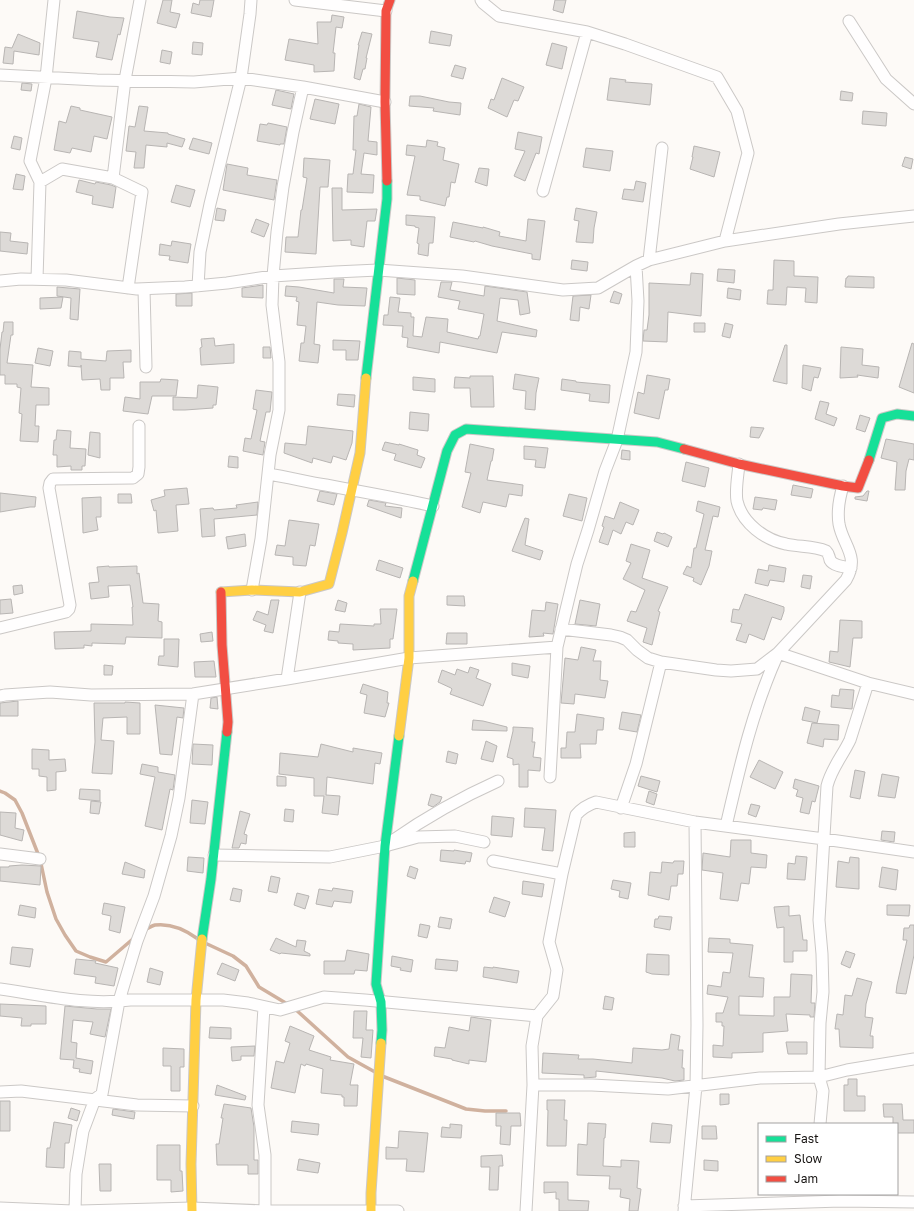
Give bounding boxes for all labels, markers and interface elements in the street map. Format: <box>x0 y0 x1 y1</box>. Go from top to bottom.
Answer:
legend <box>758 1123 898 1195</box>
text: Fast <box>794 1131 819 1146</box>
text: Slow <box>794 1151 822 1166</box>
text: Jam <box>794 1171 818 1186</box>

